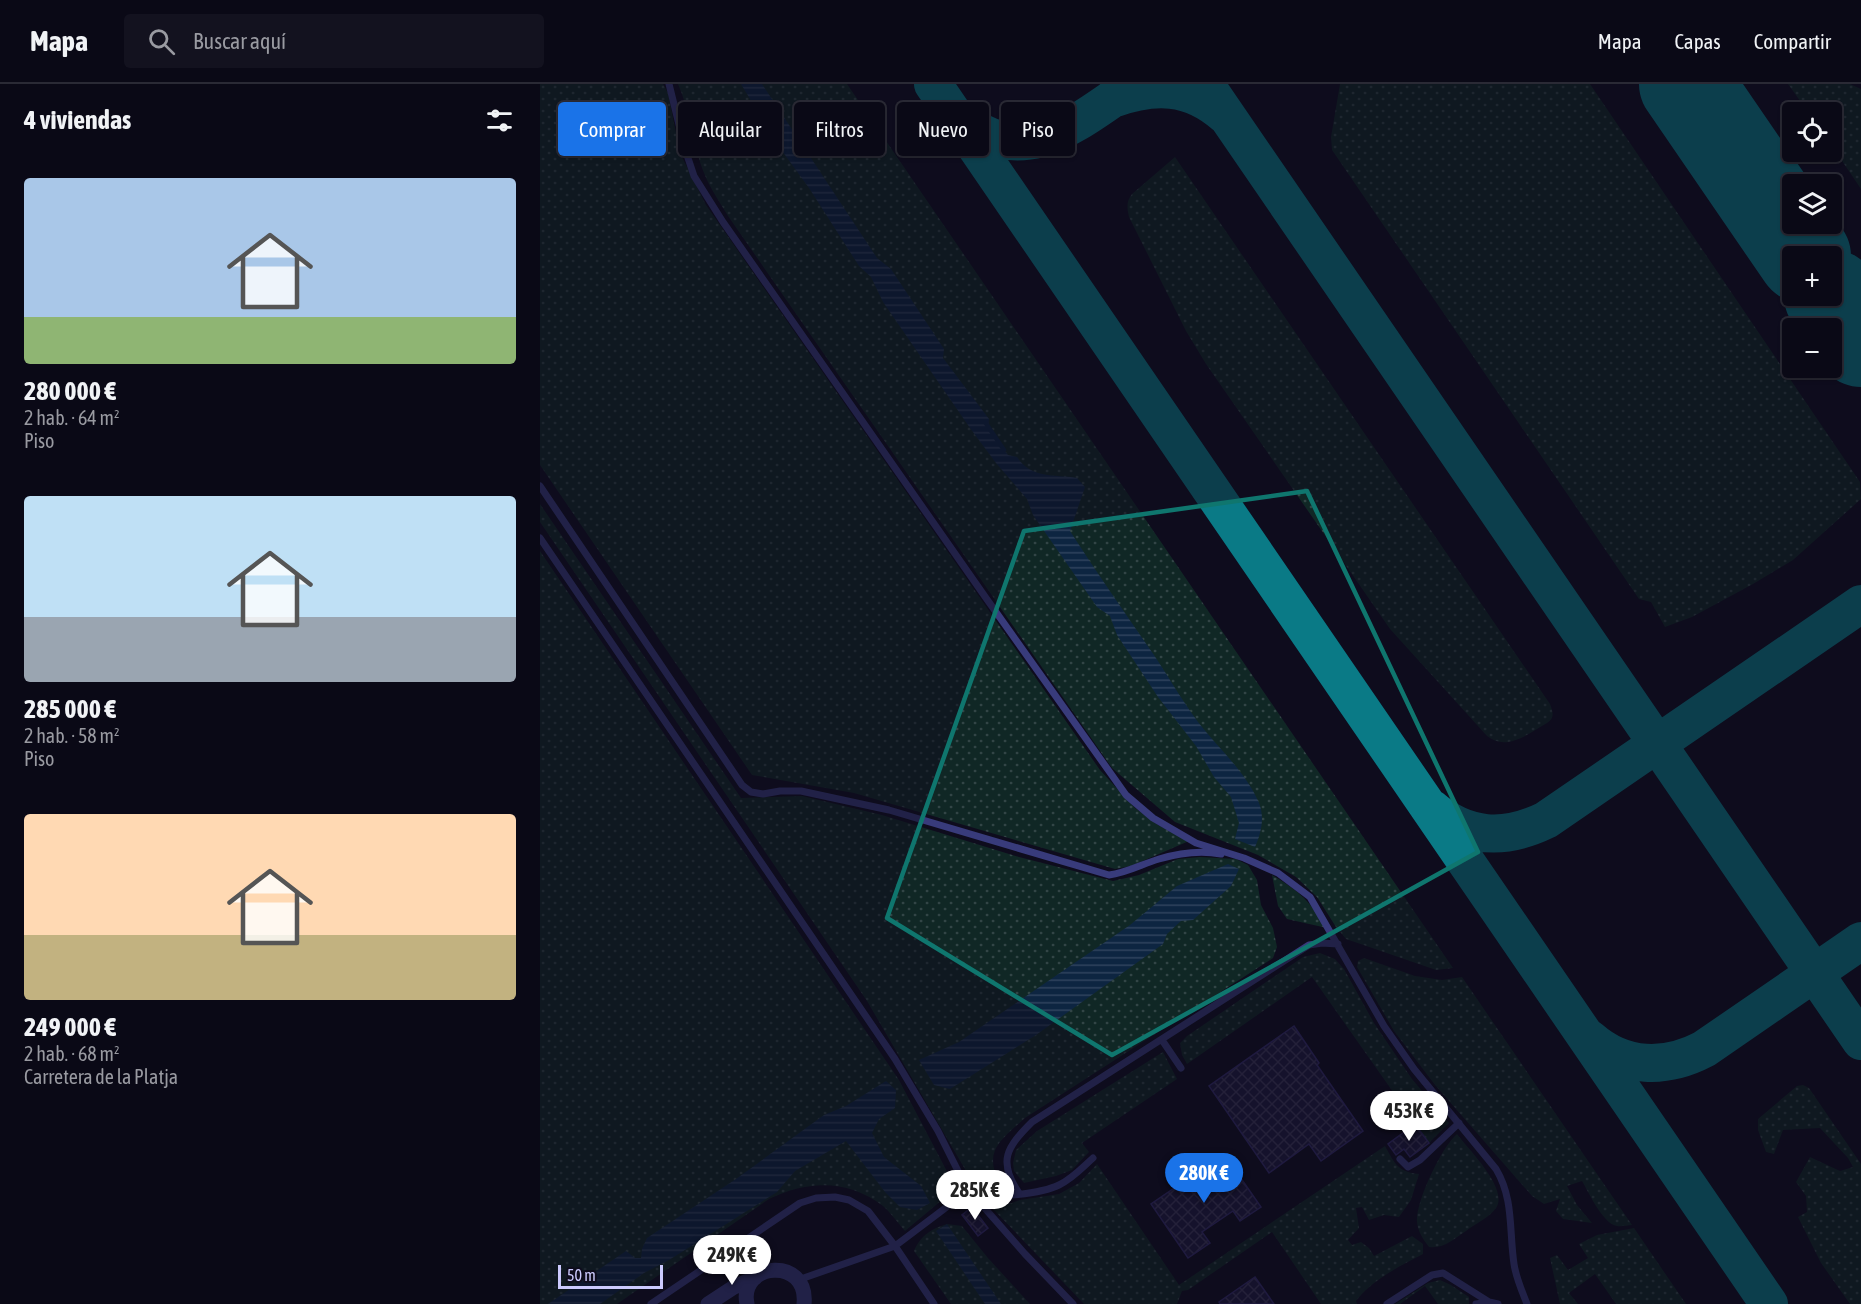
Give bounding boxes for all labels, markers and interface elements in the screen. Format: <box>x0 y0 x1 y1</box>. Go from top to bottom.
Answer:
search box <box>124 14 544 68</box>
text: Mapa <box>30 25 88 57</box>
icon: search <box>145 25 178 58</box>
text: Buscar aquí <box>193 28 286 54</box>
text: Mapa <box>1598 29 1641 53</box>
text: Capas <box>1674 29 1721 53</box>
text: Compartir <box>1754 29 1831 53</box>
chip: Comprar <box>558 102 666 156</box>
chip: Alquilar <box>678 102 782 156</box>
chip: Filtros <box>794 102 885 156</box>
chip: Nuevo <box>897 102 989 156</box>
chip: Piso <box>1001 102 1075 156</box>
map controls <box>1782 102 1842 378</box>
button: locate <box>1782 102 1842 162</box>
icon: filters <box>483 104 516 137</box>
text: 4 viviendas <box>24 105 131 135</box>
button: layers <box>1782 174 1842 234</box>
icon: home <box>216 217 324 325</box>
button: + <box>1782 246 1842 306</box>
button: − <box>1782 318 1842 378</box>
text: 280 000 € <box>24 376 116 406</box>
text: 2 hab. · 64 m² <box>24 406 119 429</box>
text: Piso <box>24 429 54 452</box>
icon: home <box>216 535 324 643</box>
text: 285 000 € <box>24 694 116 724</box>
text: 2 hab. · 58 m² <box>24 724 119 747</box>
text: Piso <box>24 747 54 770</box>
icon: home <box>216 853 324 961</box>
text: 249 000 € <box>24 1012 116 1042</box>
text: 2 hab. · 68 m² <box>24 1042 119 1065</box>
text: Carretera de la Platja <box>24 1065 178 1088</box>
pin: 453K € <box>1360 1091 1458 1142</box>
text: 453K € <box>1384 1099 1434 1122</box>
pin: 280K € <box>1155 1153 1253 1204</box>
text: 280K € <box>1179 1161 1229 1184</box>
pin: 285K € <box>926 1170 1024 1221</box>
text: 285K € <box>950 1178 1000 1201</box>
pin: 249K € <box>683 1235 781 1286</box>
text: 249K € <box>707 1243 757 1266</box>
scale bar <box>558 1262 663 1290</box>
text: 50 m <box>567 1266 596 1284</box>

